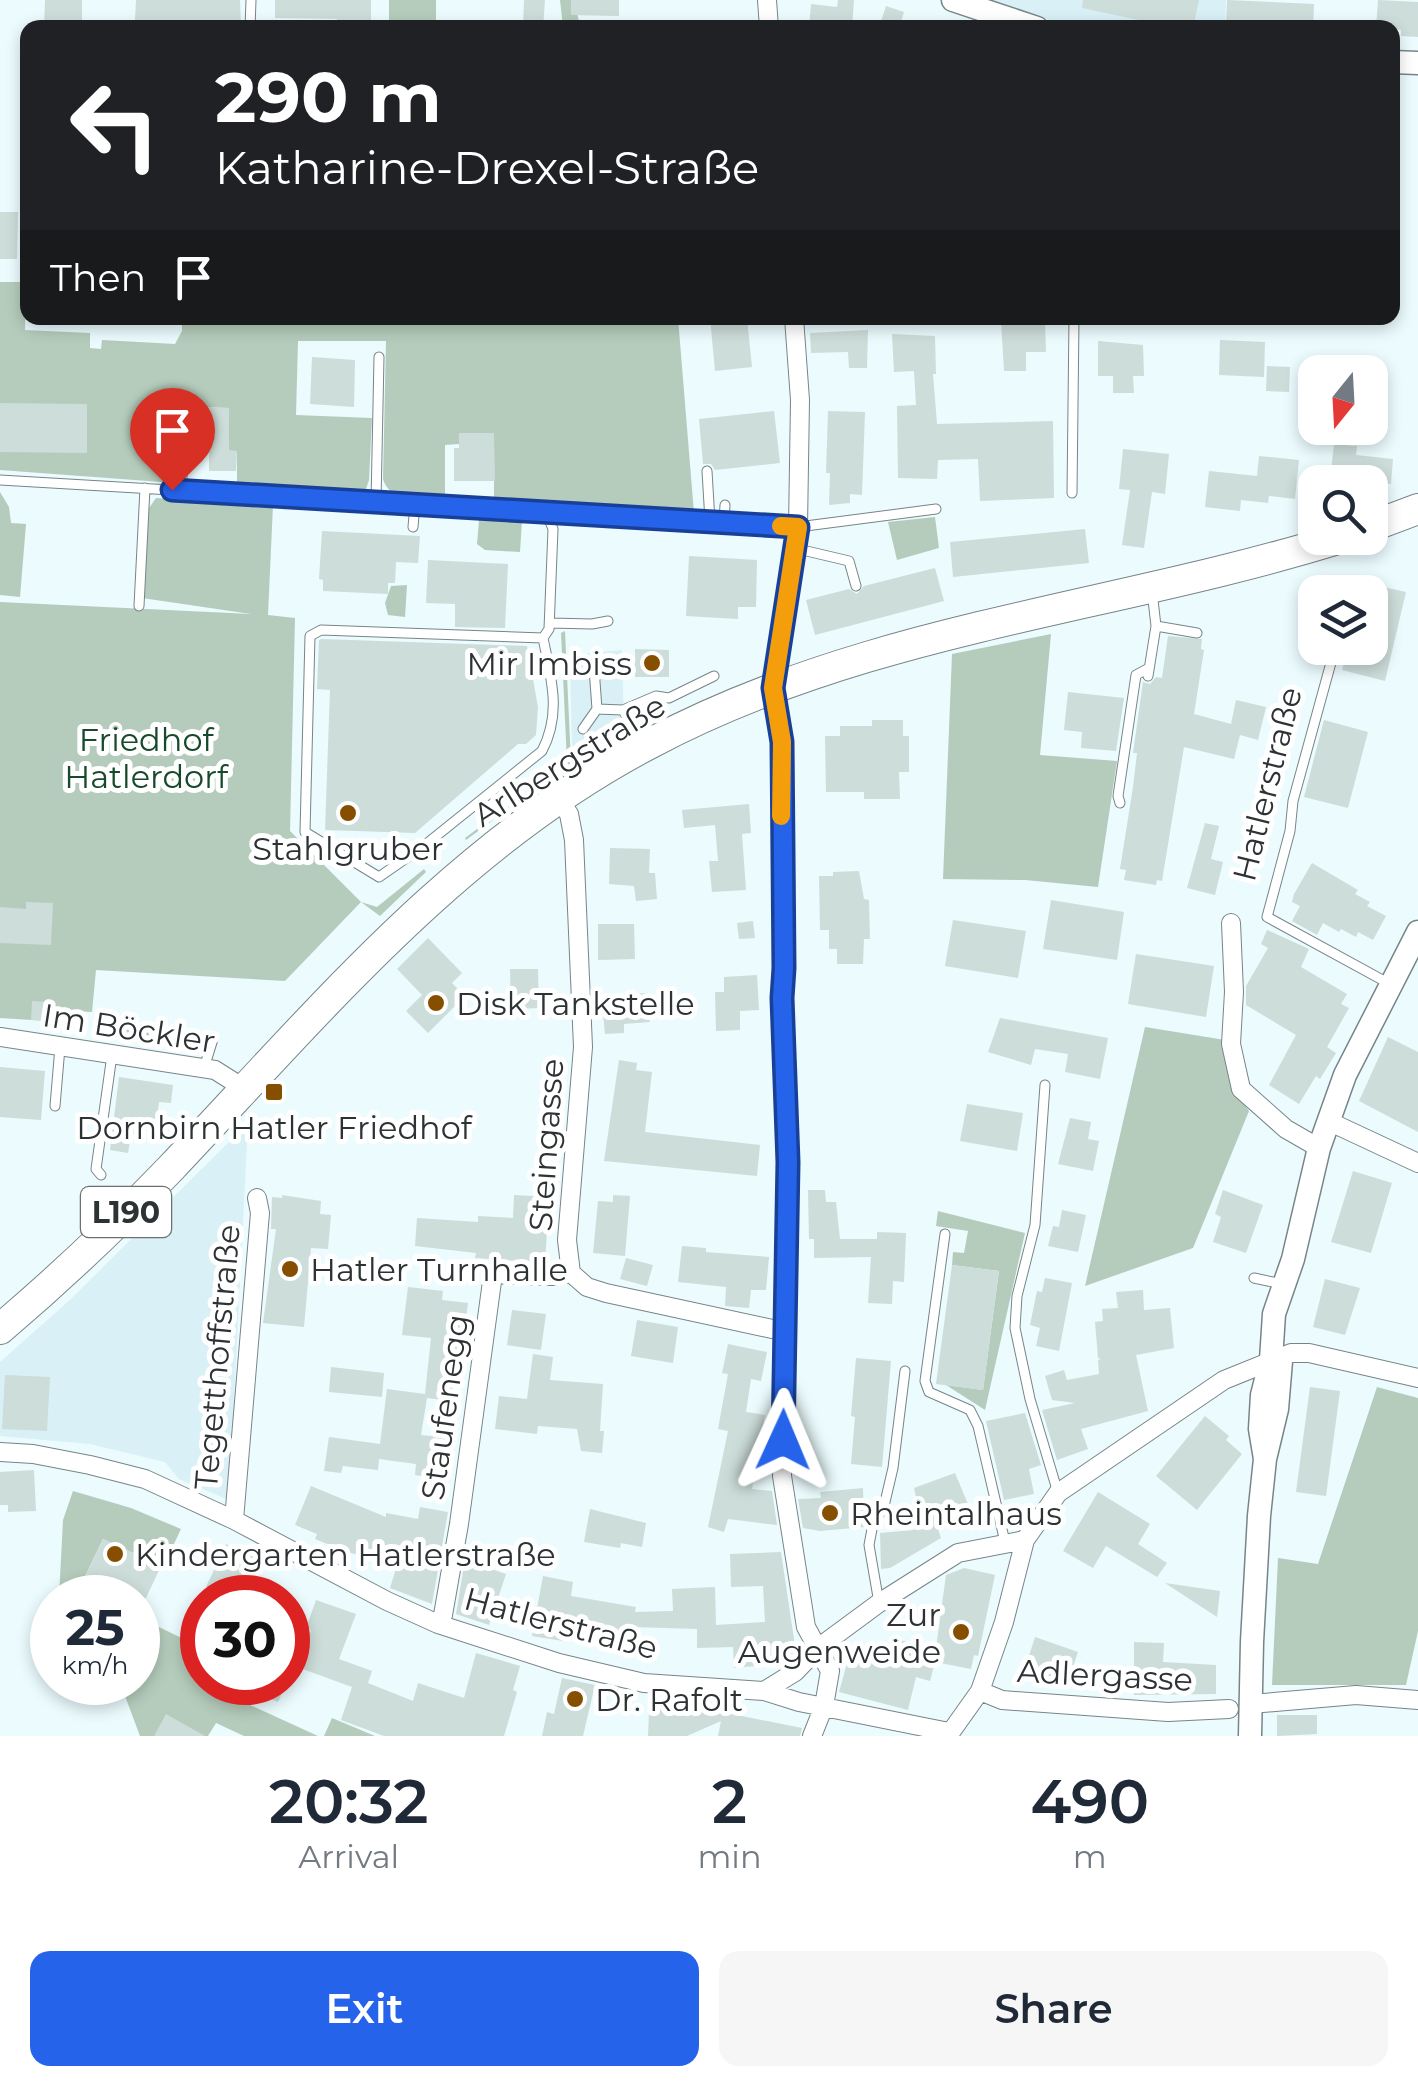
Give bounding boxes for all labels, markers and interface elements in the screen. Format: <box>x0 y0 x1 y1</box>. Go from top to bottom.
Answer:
text: 290 m <box>215 54 442 140</box>
icon: left <box>50 60 180 190</box>
text: Katharine-Drexel-Straße <box>215 140 759 195</box>
icon: arrive <box>166 250 221 305</box>
text: Then <box>50 254 146 301</box>
north arrow <box>1298 355 1388 445</box>
map controls <box>1298 355 1388 665</box>
pin <box>130 388 215 491</box>
icon: arrive <box>145 403 200 458</box>
button: search <box>1298 465 1388 555</box>
button: layers <box>1298 575 1388 665</box>
place label: Mir Imbiss <box>466 644 632 683</box>
marker: Mir Imbiss <box>641 652 663 674</box>
street label: Hatlerstraße <box>1224 683 1310 885</box>
street label: Arlbergstraße <box>466 685 672 835</box>
park label: Friedhof Hatlerdorf <box>64 720 229 796</box>
marker: Stahlgruber <box>337 802 359 824</box>
place label: Stahlgruber <box>252 829 444 868</box>
place label: Disk Tankstelle <box>456 984 695 1023</box>
marker: Disk Tankstelle <box>425 992 447 1014</box>
street label: Im Böckler <box>40 995 218 1061</box>
street label: Steingasse <box>521 1057 571 1233</box>
marker: Dornbirn Hatler Friedhof <box>263 1081 285 1103</box>
place label: Dornbirn Hatler Friedhof <box>76 1108 473 1147</box>
road number: L190 <box>81 1187 171 1237</box>
street label: Tegetthoffstraße <box>186 1223 248 1491</box>
place label: Hatler Turnhalle <box>310 1250 568 1289</box>
marker: Hatler Turnhalle <box>279 1258 301 1280</box>
street label: Staufenegg <box>413 1312 477 1502</box>
position arrow <box>731 1388 835 1492</box>
place label: Rheintalhaus <box>850 1494 1062 1533</box>
marker: Rheintalhaus <box>819 1502 841 1524</box>
place label: Kindergarten Hatlerstraße <box>135 1535 556 1574</box>
marker: Kindergarten Hatlerstraße <box>104 1543 126 1565</box>
speed limit sign: 30 <box>180 1575 310 1705</box>
street label: Hatlerstraße <box>460 1579 662 1667</box>
place label: Zur Augenweide <box>738 1595 941 1671</box>
text: 25 <box>65 1597 125 1658</box>
marker: Zur Augenweide <box>950 1621 972 1643</box>
text: km/h <box>62 1650 128 1680</box>
street label: Adlergasse <box>1016 1651 1194 1699</box>
place label: Dr. Rafolt <box>595 1680 743 1719</box>
marker: Dr. Rafolt <box>564 1688 586 1710</box>
text: 20:32 <box>269 1765 428 1838</box>
text: 2 <box>712 1765 747 1838</box>
text: 490 <box>1031 1765 1149 1838</box>
text: Arrival <box>298 1837 399 1876</box>
text: min <box>697 1837 762 1876</box>
text: m <box>1073 1837 1107 1876</box>
button: Exit <box>30 1951 699 2066</box>
button: Share <box>719 1951 1388 2066</box>

